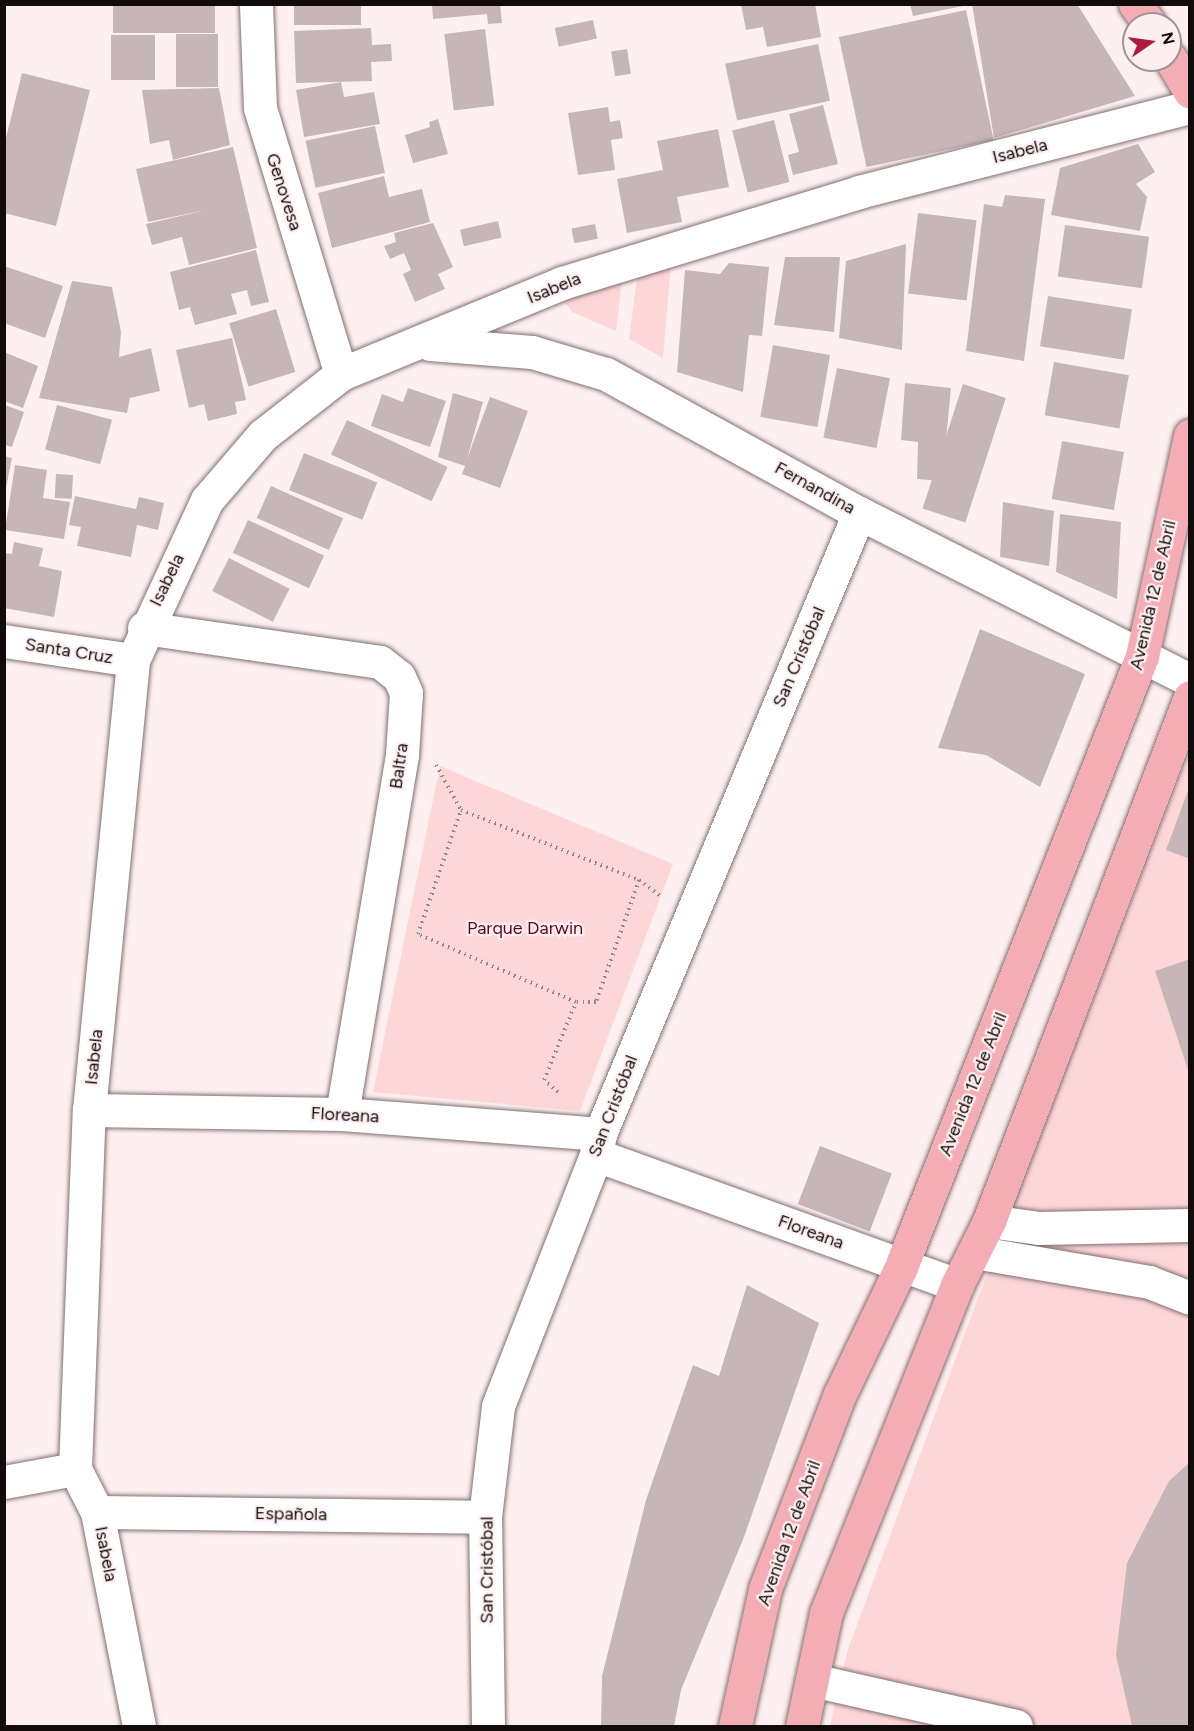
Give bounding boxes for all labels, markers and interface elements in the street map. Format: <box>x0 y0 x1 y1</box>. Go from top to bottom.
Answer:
north arrow <box>1122 12 1182 72</box>
text: N <box>1157 30 1179 46</box>
street label: Isabela <box>990 134 1050 168</box>
street label: Genovesa <box>261 150 307 234</box>
street label: Isabela <box>524 268 584 308</box>
street label: Fernandina <box>771 457 859 519</box>
street label: Avenida 12 de Abril <box>1125 518 1181 672</box>
street label: Isabela <box>145 550 189 610</box>
street label: San Cristóbal <box>768 603 830 711</box>
street label: Santa Cruz <box>24 633 114 669</box>
street label: Baltra <box>385 742 413 790</box>
park label: Parque Darwin <box>467 917 583 939</box>
street label: Avenida 12 de Abril <box>934 1009 1012 1159</box>
street label: Isabela <box>80 1028 108 1086</box>
street label: San Cristóbal <box>584 1052 642 1160</box>
street label: Floreana <box>310 1102 380 1128</box>
street label: Floreana <box>775 1210 847 1254</box>
street label: Avenida 12 de Abril <box>753 1457 825 1609</box>
street label: Española <box>255 1503 327 1525</box>
street label: San Cristóbal <box>476 1516 498 1624</box>
street label: Isabela <box>90 1524 122 1584</box>

